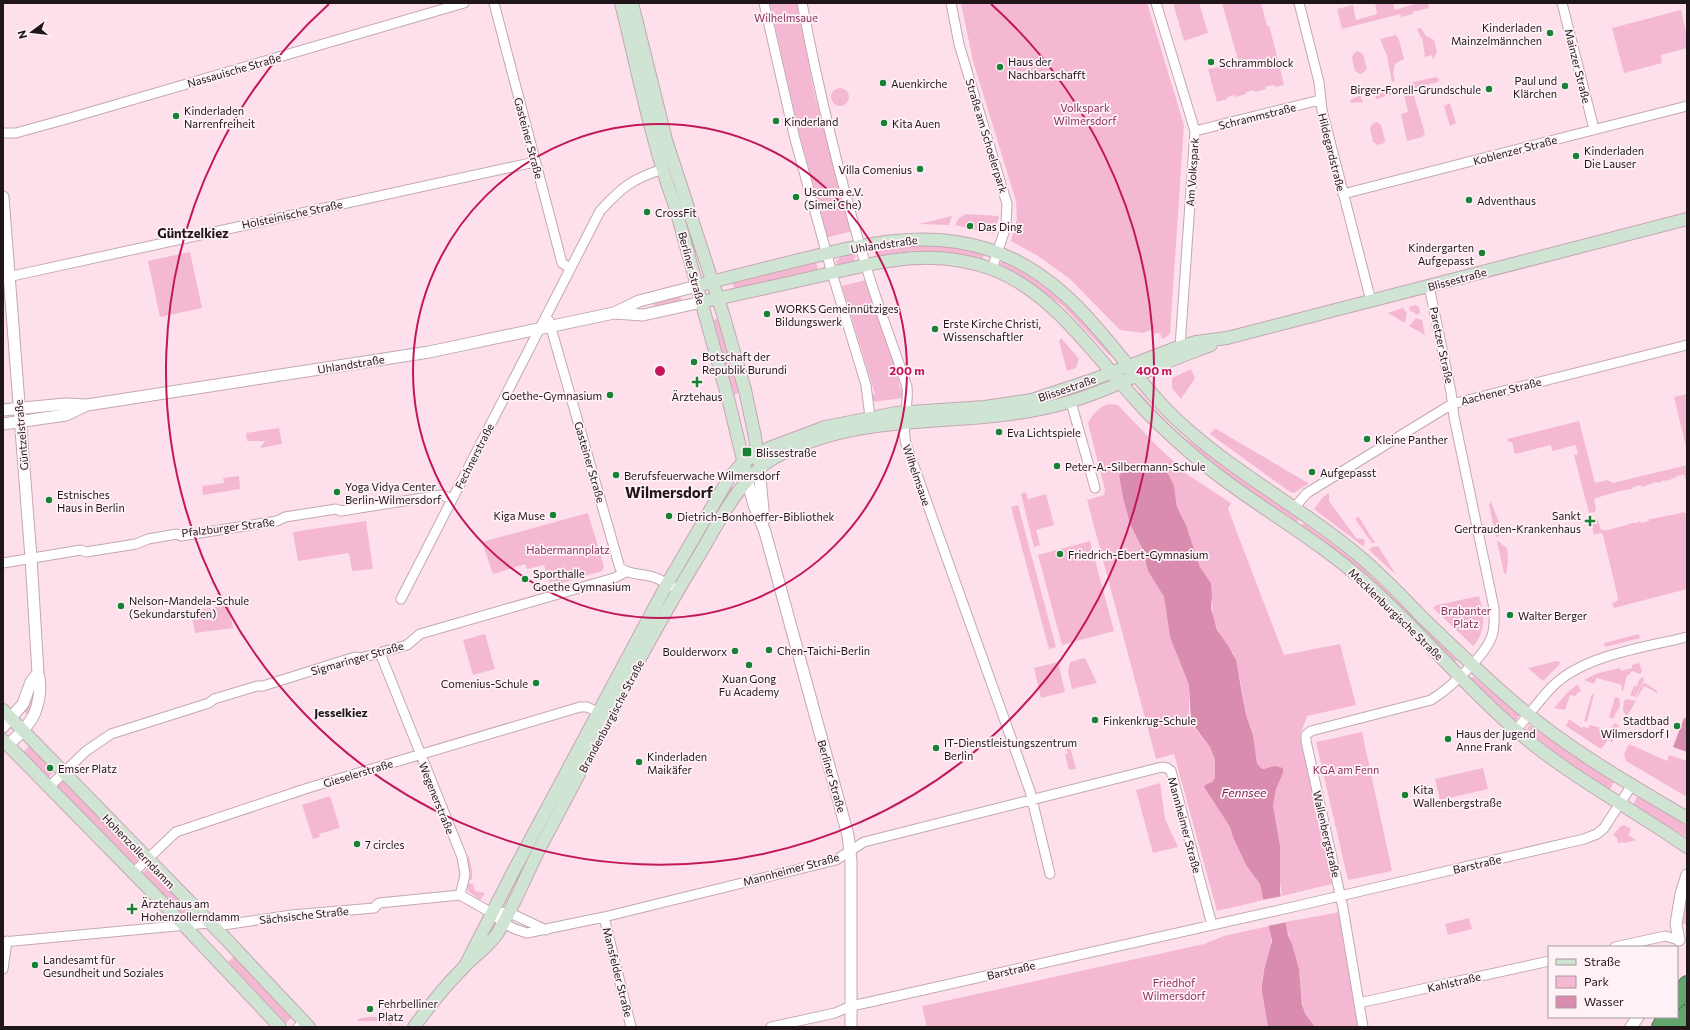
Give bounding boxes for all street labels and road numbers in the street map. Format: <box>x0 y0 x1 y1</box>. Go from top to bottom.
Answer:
street label: Mainzer Straße <box>1562 27 1594 105</box>
street label: Nassauische Straße <box>186 50 282 90</box>
street label: Straße am Schoelerpark <box>963 77 1011 195</box>
street label: Gasteiner Straße <box>512 96 546 180</box>
street label: Schrammstraße <box>1217 100 1297 132</box>
street label: Hildegardstraße <box>1316 112 1348 193</box>
street label: Koblenzer Straße <box>1472 133 1558 167</box>
street label: Am Volkspark <box>1183 137 1201 207</box>
street label: Holsteinische Straße <box>240 197 344 231</box>
street label: Berliner Straße <box>676 230 708 306</box>
street label: Uhlandstraße <box>850 233 919 255</box>
street label: Blissestraße <box>1426 265 1488 293</box>
street label: Paretzer Straße <box>1428 305 1457 385</box>
street label: Uhlandstraße <box>317 352 386 376</box>
street label: Blissestraße <box>1036 372 1098 404</box>
street label: Aachener Straße <box>1459 375 1543 407</box>
street label: Güntzelstraße <box>11 399 31 471</box>
street label: Gasteiner Straße <box>572 420 608 504</box>
street label: Fechnerstraße <box>452 421 496 491</box>
street label: Wilhelmsaue <box>900 443 934 508</box>
street label: Pfalzburger Straße <box>181 515 275 539</box>
street label: Mecklenburgische Straße <box>1346 565 1446 663</box>
street label: Sigmaringer Straße <box>309 639 405 677</box>
street label: Brandenburgische Straße <box>576 657 646 775</box>
street label: Berliner Straße <box>815 738 849 814</box>
street label: Gieselerstraße <box>322 756 395 790</box>
street label: Wegenerstraße <box>417 760 457 836</box>
street label: Mannheimer Straße <box>1166 776 1204 875</box>
street label: Wallenbergstraße <box>1311 789 1343 879</box>
street label: Hohenzollerndamm <box>100 811 178 891</box>
street label: Mannheimer Straße <box>742 850 841 888</box>
street label: Barstraße <box>1452 852 1503 876</box>
street label: Sächsische Straße <box>259 904 349 926</box>
street label: Mansfelder Straße <box>601 926 635 1018</box>
street label: Barstraße <box>986 958 1037 982</box>
street label: Kahlstraße <box>1426 970 1482 994</box>

